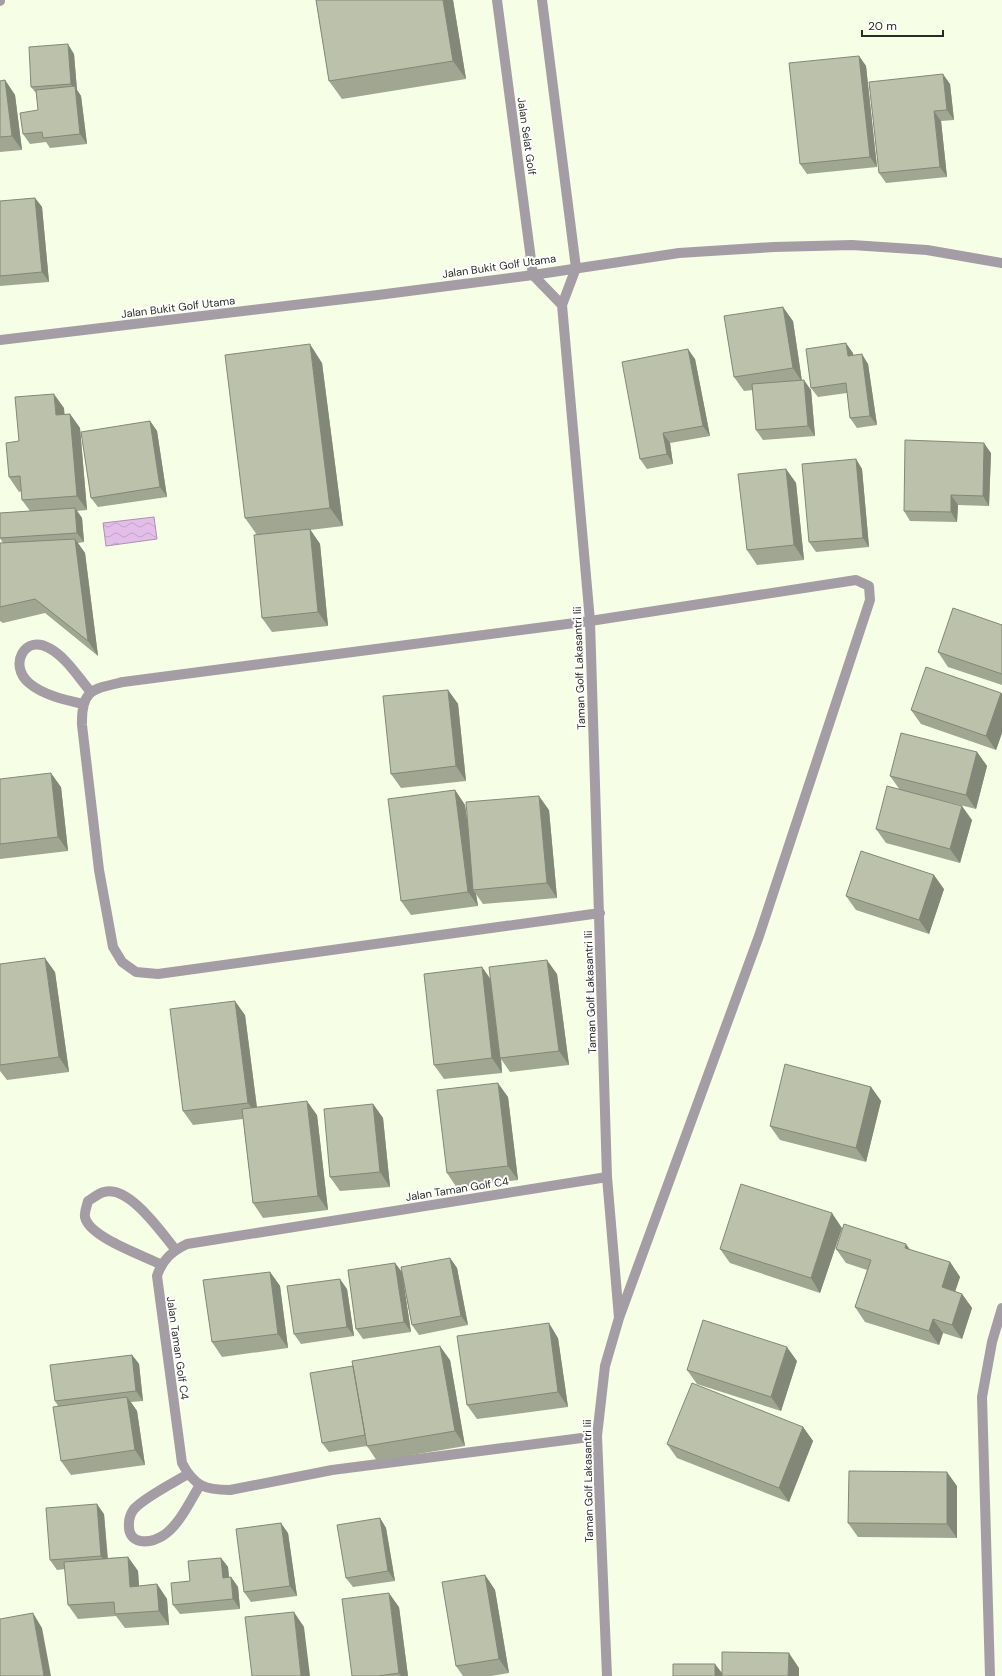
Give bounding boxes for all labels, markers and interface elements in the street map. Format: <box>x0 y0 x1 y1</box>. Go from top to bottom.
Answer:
scale bar <box>862 12 943 38</box>
text: 20 m <box>868 18 897 34</box>
street label: Jalan Selat Golf <box>515 96 539 176</box>
street label: Jalan Bukit Golf Utama <box>441 251 557 281</box>
street label: Jalan Bukit Golf Utama <box>120 293 236 321</box>
street label: Taman Golf Lakasantri Iii <box>570 606 588 730</box>
street label: Taman Golf Lakasantri Iii <box>581 930 599 1054</box>
street label: Jalan Taman Golf C4 <box>404 1174 510 1204</box>
street label: Jalan Taman Golf C4 <box>164 1295 192 1401</box>
street label: Taman Golf Lakasantri Iii <box>580 1419 596 1543</box>

